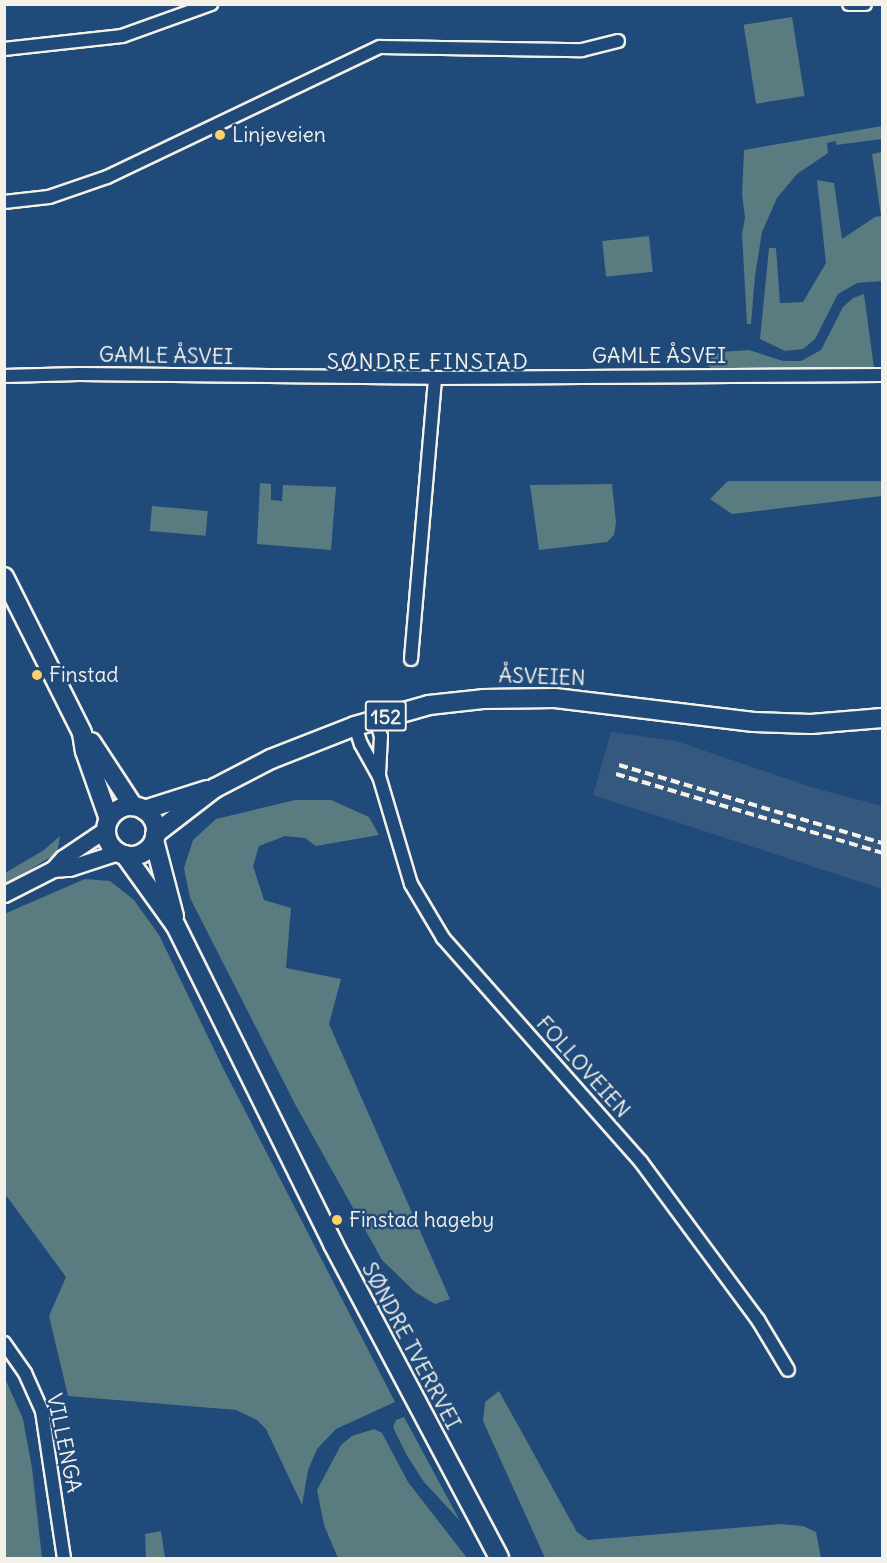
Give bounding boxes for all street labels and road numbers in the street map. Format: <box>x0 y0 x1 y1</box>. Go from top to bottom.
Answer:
street label: GAMLE ÅSVEI <box>99 342 233 370</box>
street label: GAMLE ÅSVEI <box>592 343 726 369</box>
street label: ÅSVEIEN <box>498 663 586 691</box>
road number: 152 <box>364 699 408 733</box>
street label: FOLLOVEIEN <box>531 1011 635 1123</box>
street label: SØNDRE TVERRVEI <box>356 1258 466 1434</box>
street label: VILLENGA <box>41 1391 87 1495</box>

